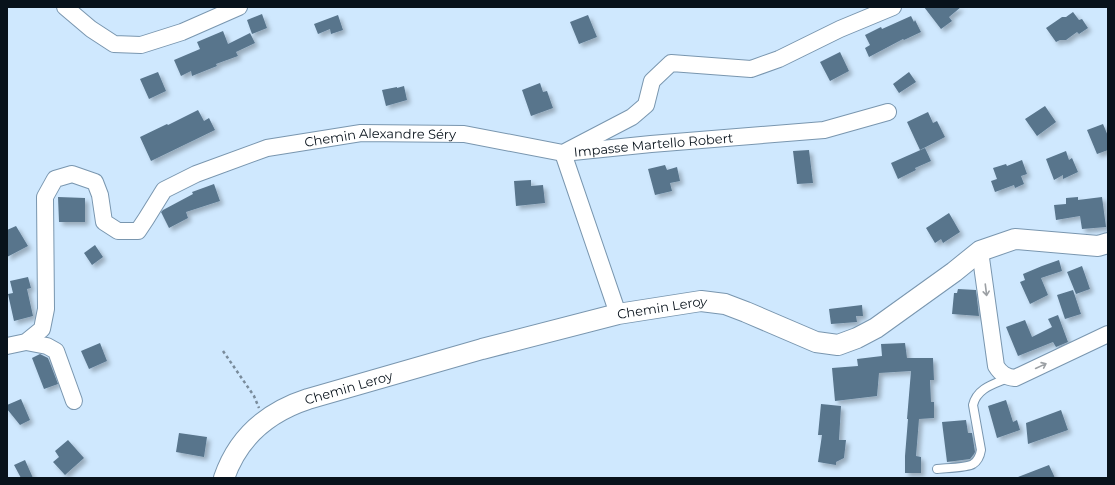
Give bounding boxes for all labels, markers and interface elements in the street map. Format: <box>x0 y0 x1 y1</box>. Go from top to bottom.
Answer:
street label: Chemin Alexandre Séry <box>303 125 457 150</box>
street label: Impasse Martello Robert <box>573 129 734 160</box>
one-way arrow <box>982 283 989 296</box>
street label: Chemin Leroy <box>616 293 709 322</box>
one-way arrow <box>1035 362 1047 369</box>
street label: Chemin Leroy <box>303 367 395 408</box>

